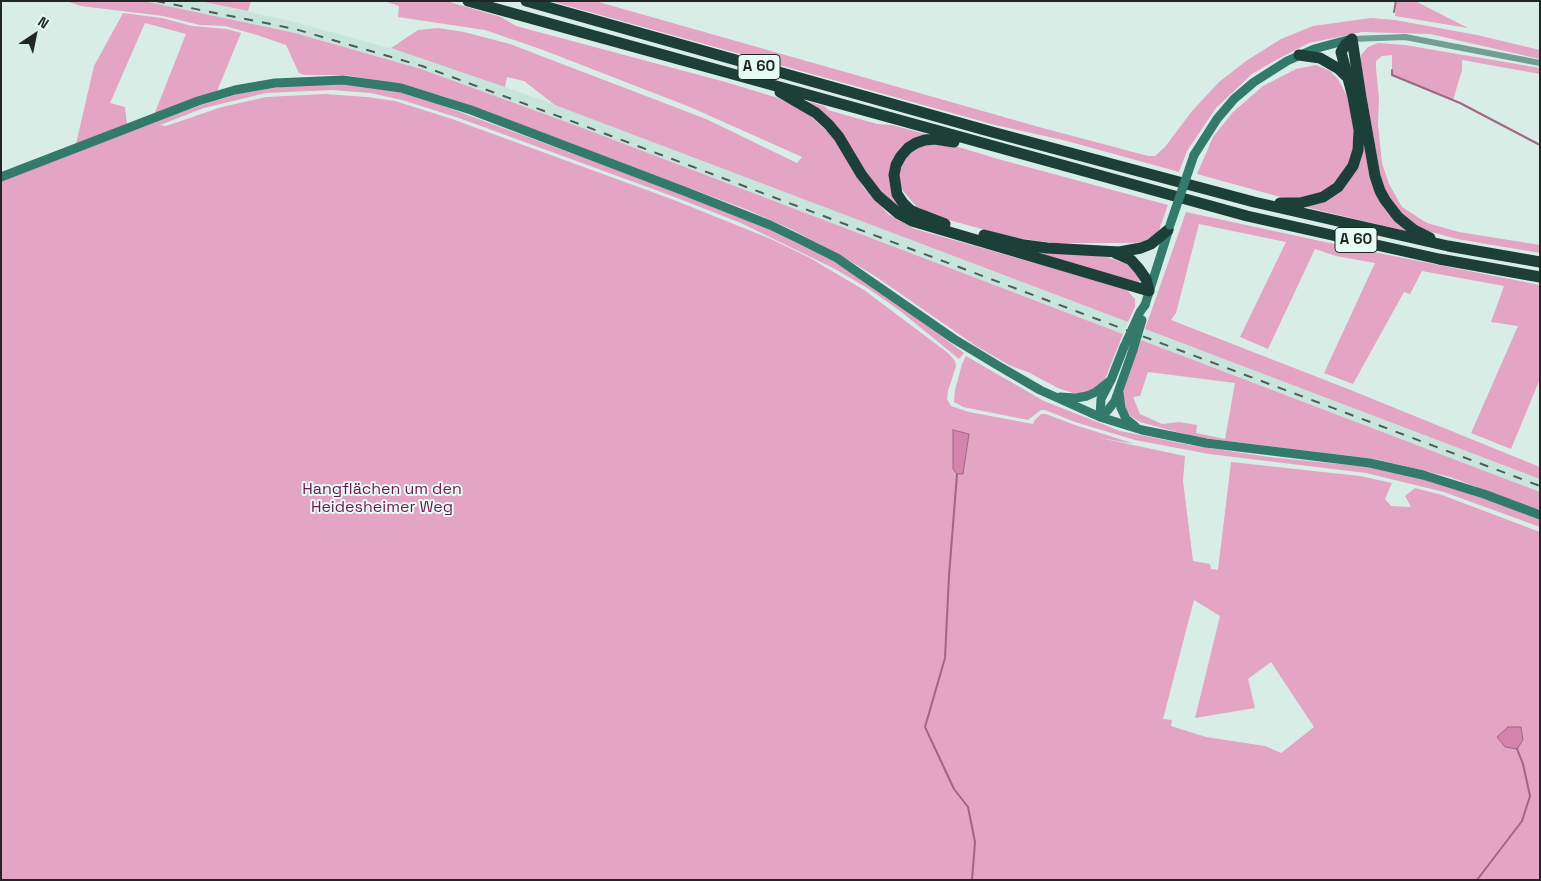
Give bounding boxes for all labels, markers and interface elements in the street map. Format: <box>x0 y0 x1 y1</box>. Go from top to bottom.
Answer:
north arrow <box>10 10 60 60</box>
text: N <box>34 12 52 33</box>
road number: A 60 <box>738 54 780 80</box>
road number: A 60 <box>1335 228 1377 252</box>
park label: Hangflächen um den Heidesheimer Weg <box>302 480 462 518</box>

